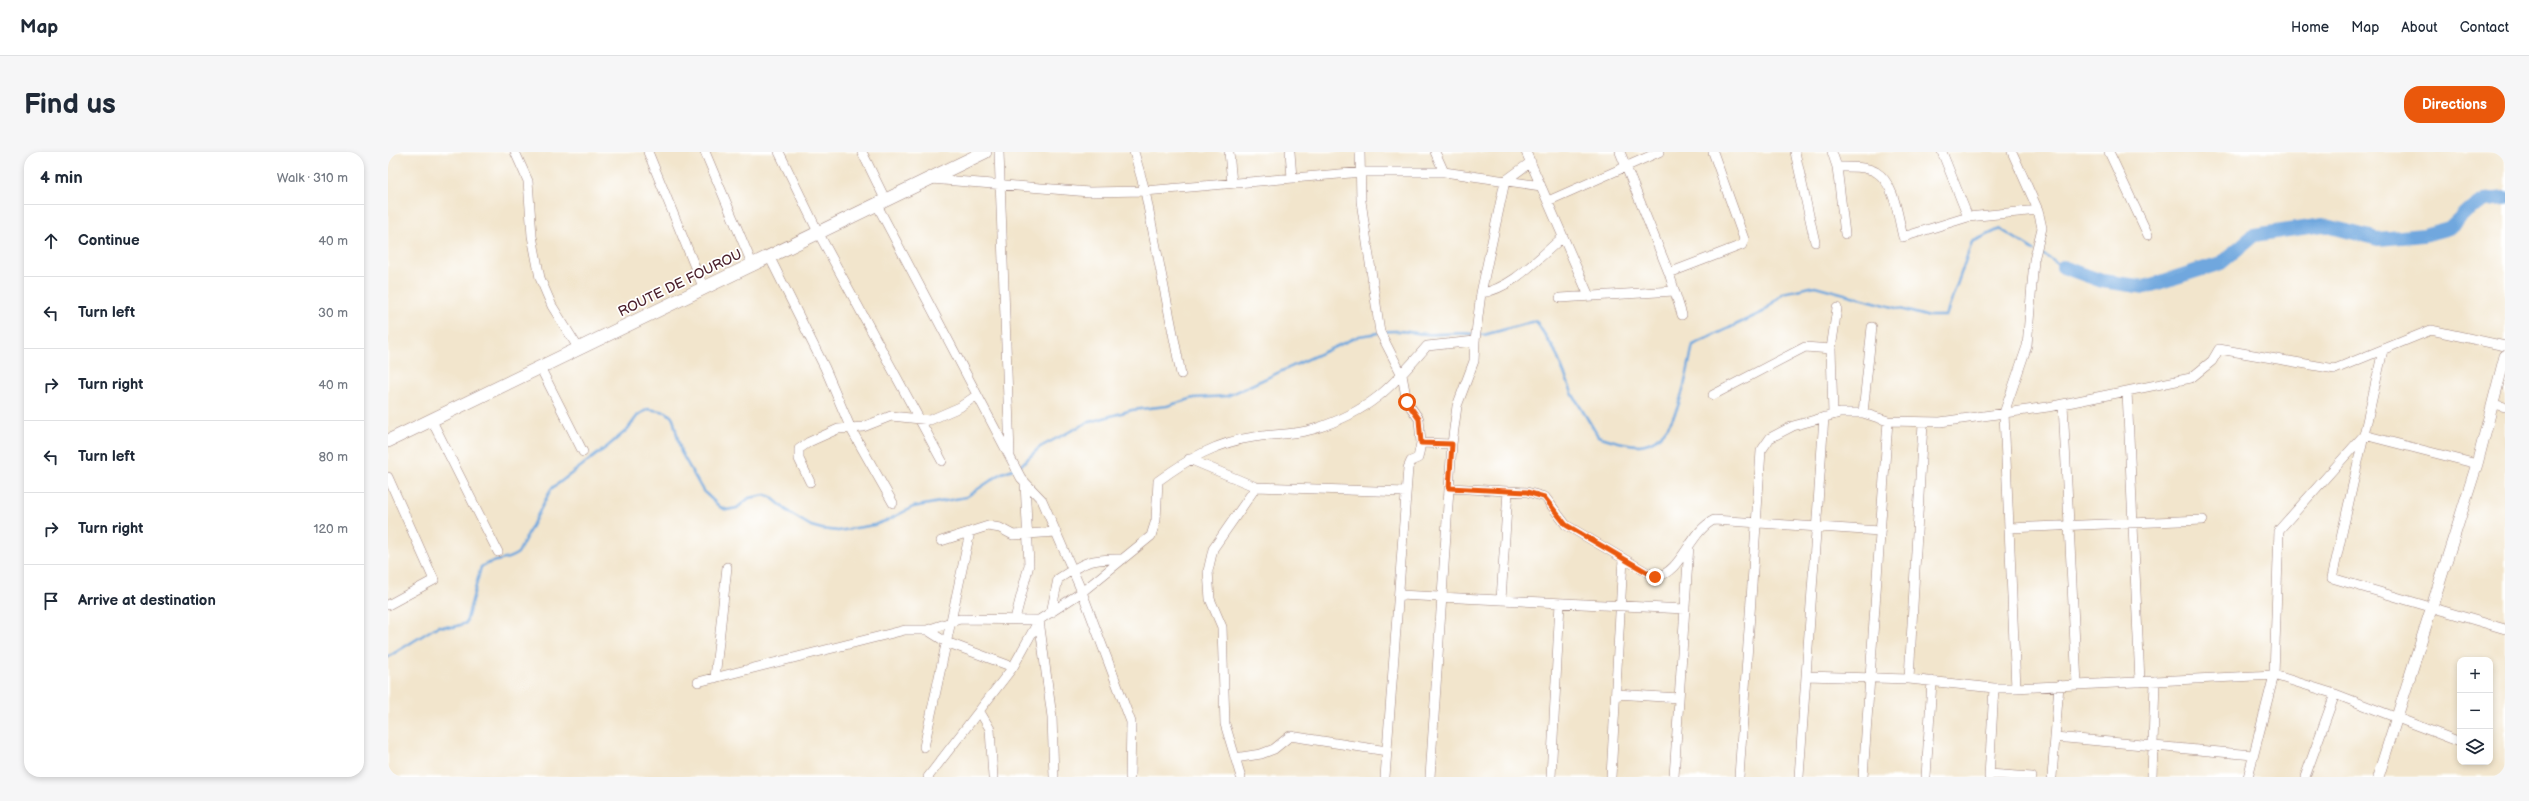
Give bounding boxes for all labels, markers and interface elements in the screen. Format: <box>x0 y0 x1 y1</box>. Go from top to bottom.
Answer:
text: Map <box>20 16 58 39</box>
text: Home <box>2291 19 2329 36</box>
text: Map <box>2351 19 2379 36</box>
text: About <box>2401 19 2438 36</box>
text: Contact <box>2460 19 2509 36</box>
button: Directions <box>2404 86 2505 123</box>
text: Find us <box>24 88 116 121</box>
text: 4 min <box>40 168 83 188</box>
text: Walk · 310 m <box>277 170 348 186</box>
icon: ahead <box>40 230 62 252</box>
text: Continue <box>78 231 140 250</box>
text: 40 m <box>318 233 348 249</box>
street label: ROUTE DE FOUROU <box>615 246 745 320</box>
icon: left <box>40 302 62 324</box>
text: Turn left <box>78 303 135 322</box>
text: 30 m <box>318 305 348 321</box>
icon: right <box>40 374 62 396</box>
text: Turn right <box>78 375 143 394</box>
text: 40 m <box>318 377 348 393</box>
route start <box>1398 393 1416 411</box>
icon: left <box>40 446 62 468</box>
text: Turn left <box>78 447 135 466</box>
text: 80 m <box>319 449 348 465</box>
icon: right <box>40 518 62 540</box>
text: Turn right <box>78 519 143 538</box>
text: 120 m <box>313 521 348 537</box>
route end <box>1646 568 1664 586</box>
icon: arrive <box>40 590 62 612</box>
text: Arrive at destination <box>78 591 216 610</box>
map controls <box>2457 657 2493 765</box>
button: + <box>2457 657 2493 693</box>
button: − <box>2457 693 2493 729</box>
button: layers <box>2457 729 2493 765</box>

